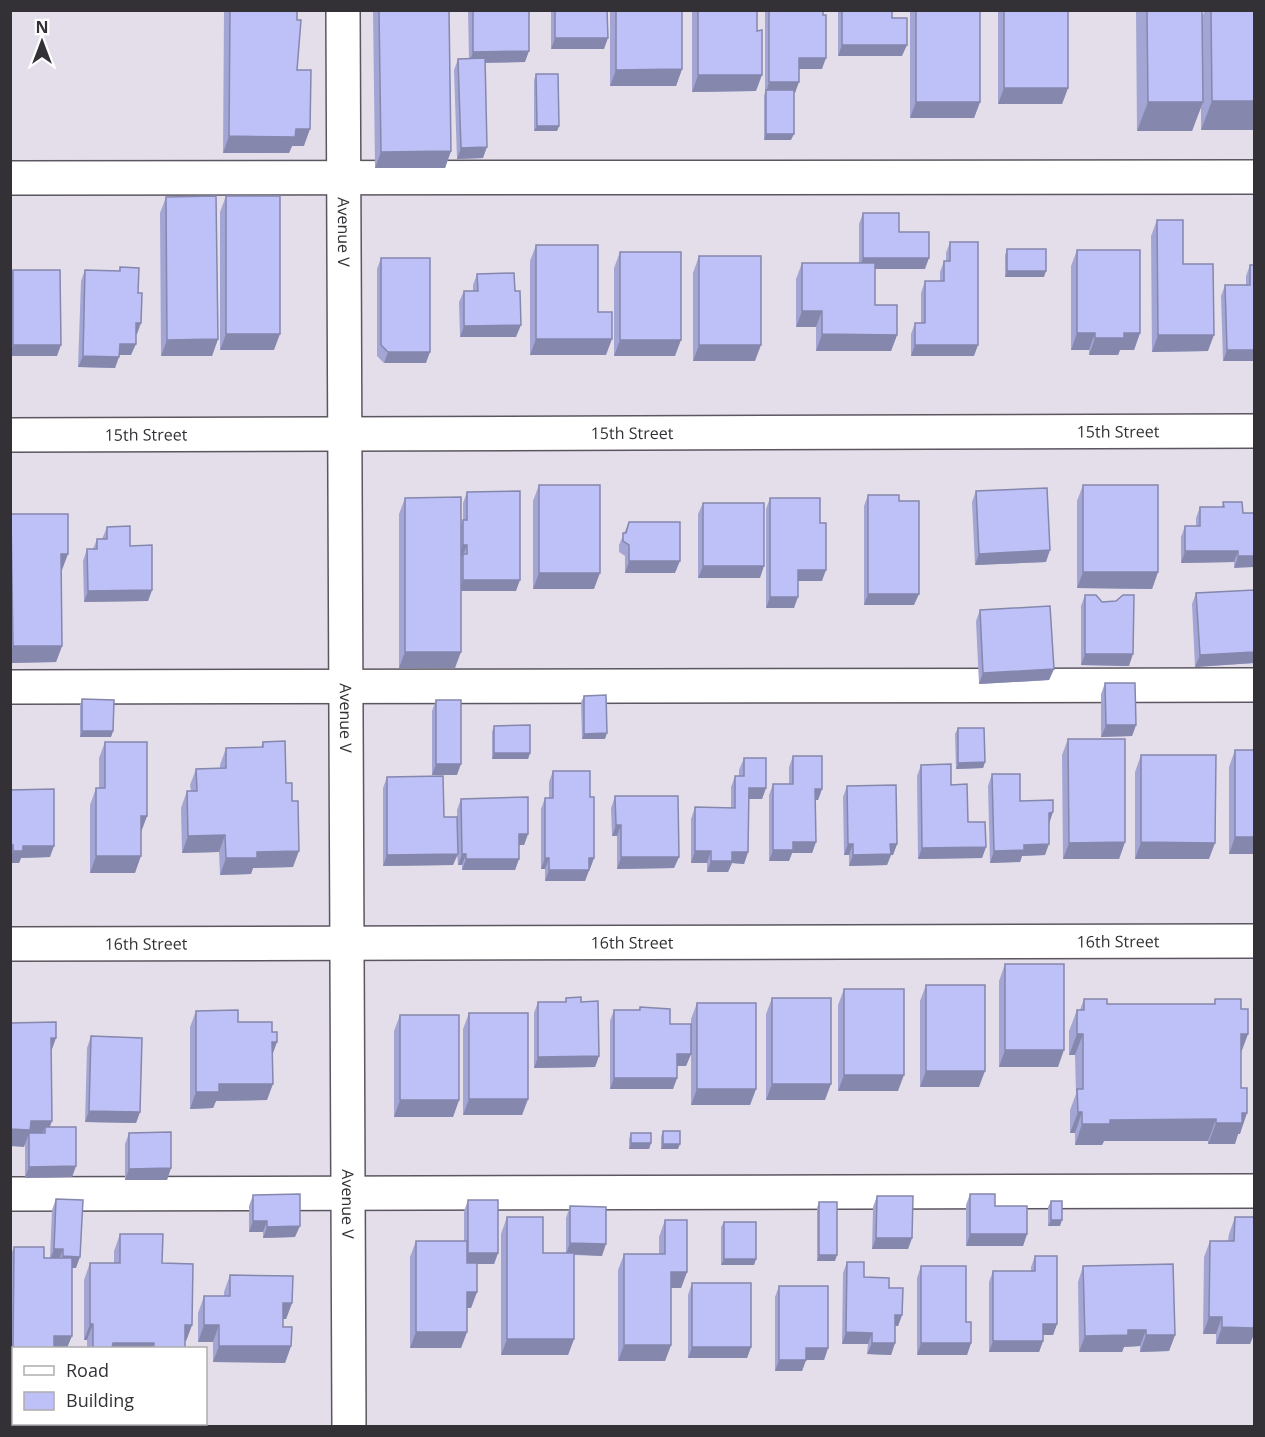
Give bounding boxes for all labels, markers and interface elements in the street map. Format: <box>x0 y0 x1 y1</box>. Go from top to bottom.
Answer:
north arrow <box>12 12 72 72</box>
text: N <box>35 16 49 38</box>
street label: Avenue V <box>333 197 355 267</box>
street label: 15th Street <box>1077 420 1160 443</box>
street label: 15th Street <box>591 422 674 444</box>
street label: 15th Street <box>105 423 188 446</box>
street label: Avenue V <box>335 683 357 753</box>
street label: 16th Street <box>1077 930 1160 952</box>
street label: 16th Street <box>591 931 674 954</box>
street label: 16th Street <box>105 933 188 955</box>
street label: Avenue V <box>337 1169 359 1239</box>
legend <box>12 1347 207 1425</box>
text: Road <box>66 1358 109 1382</box>
text: Building <box>66 1388 134 1412</box>

